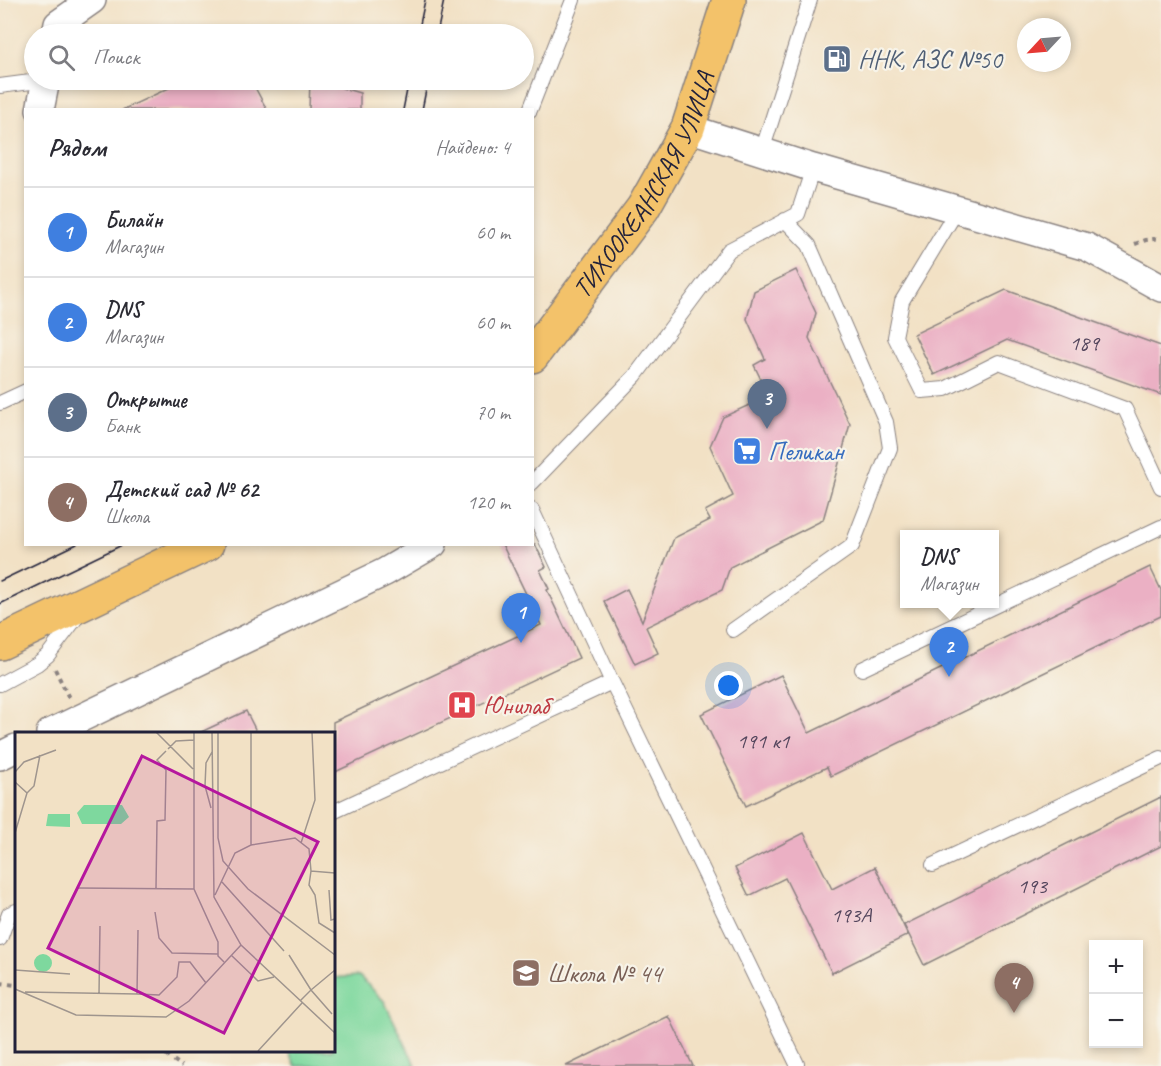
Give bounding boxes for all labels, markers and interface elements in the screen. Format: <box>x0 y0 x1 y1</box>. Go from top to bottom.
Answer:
north arrow <box>1017 18 1071 72</box>
search box <box>24 24 534 90</box>
icon: search <box>45 41 78 74</box>
text: Поиск <box>93 43 139 71</box>
fuel station icon: ННК, АЗС №50 <box>821 43 853 75</box>
place label: ННК, АЗС №50 <box>858 43 1004 76</box>
street label: ТИХООКЕАНСКАЯ УЛИЦА <box>565 66 722 304</box>
text: Рядом <box>48 131 106 164</box>
text: Найдено: 4 <box>435 135 510 160</box>
text: Билайн <box>105 206 163 234</box>
text: 1 <box>63 220 72 245</box>
text: 60 m <box>476 220 510 245</box>
text: Магазин <box>105 234 163 259</box>
text: DNS <box>105 296 141 324</box>
text: 2 <box>63 310 72 335</box>
text: 60 m <box>476 310 510 335</box>
text: Магазин <box>105 324 163 349</box>
house number: 189 <box>1069 329 1101 357</box>
pin: 3 <box>748 380 786 429</box>
text: Открытие <box>105 386 187 414</box>
text: 3 <box>63 400 72 425</box>
text: 70 m <box>476 400 510 425</box>
text: Банк <box>105 414 139 439</box>
supermarket icon: Пеликан <box>731 435 763 467</box>
place label: Пеликан <box>768 435 846 468</box>
text: Детский сад № 62 <box>105 476 258 504</box>
text: 4 <box>63 490 72 515</box>
text: 120 m <box>467 490 510 515</box>
text: Школа <box>105 504 149 529</box>
popup <box>900 530 999 608</box>
text: DNS <box>920 543 957 571</box>
text: Магазин <box>920 571 979 596</box>
pin: 1 <box>502 594 540 643</box>
pin: 2 <box>930 628 968 677</box>
your location <box>714 671 743 700</box>
hospital icon: Юнилаб <box>446 689 478 721</box>
place label: Юнилаб <box>483 689 554 722</box>
house number: 191 к1 <box>736 727 791 755</box>
inset map <box>15 732 334 1051</box>
house number: 193 <box>1017 872 1049 900</box>
house number: 193А <box>831 901 872 929</box>
map controls <box>1089 940 1143 1048</box>
button: + <box>1089 940 1143 994</box>
school or university icon: Школа № 44 <box>510 957 542 989</box>
place label: Школа № 44 <box>547 957 664 990</box>
pin: 4 <box>994 964 1034 1013</box>
button: − <box>1089 994 1143 1048</box>

